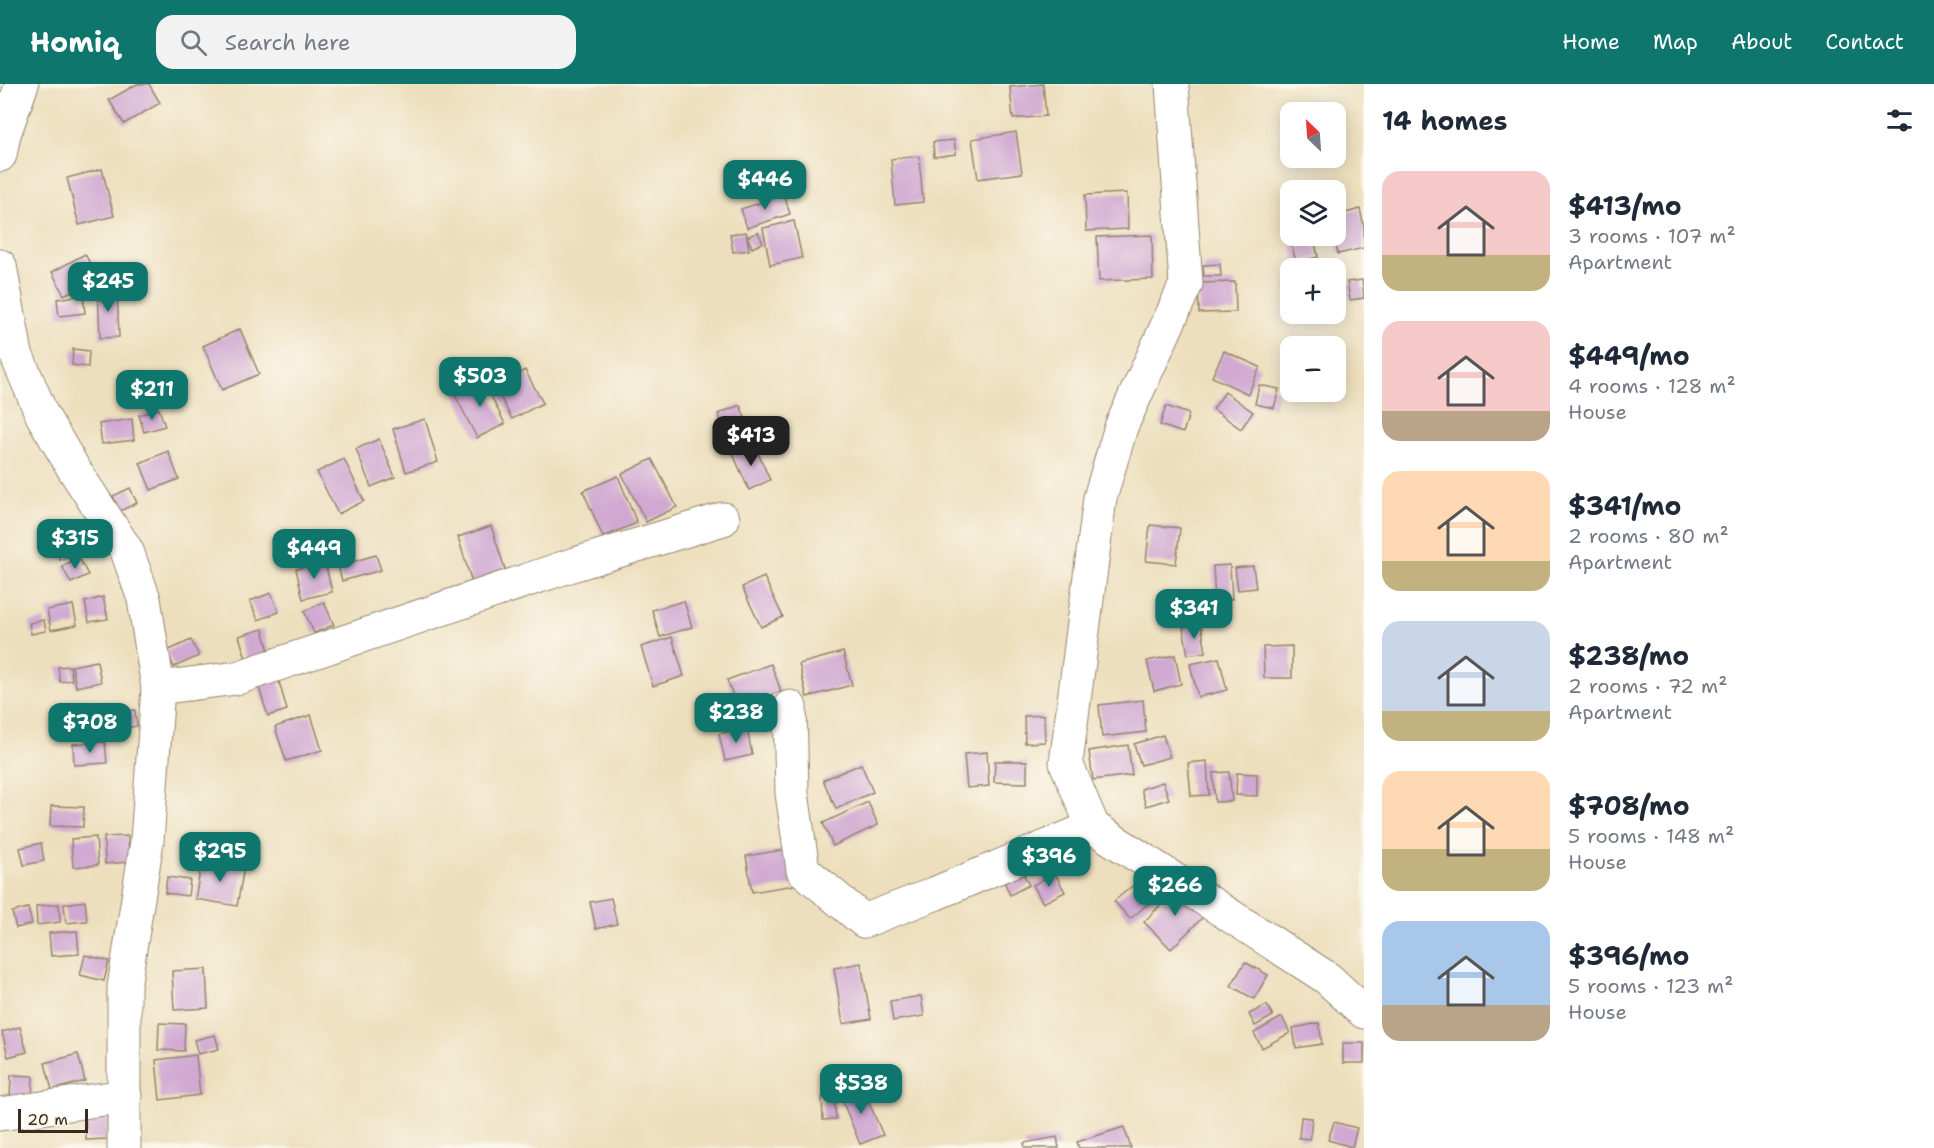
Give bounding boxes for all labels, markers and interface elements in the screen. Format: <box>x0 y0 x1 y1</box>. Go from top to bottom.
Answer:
search box <box>156 15 576 69</box>
text: Homiq <box>30 23 120 61</box>
icon: search <box>177 26 210 59</box>
text: Search here <box>225 28 351 57</box>
text: Home <box>1562 28 1620 56</box>
text: Map <box>1653 28 1698 56</box>
text: About <box>1731 28 1792 56</box>
text: Contact <box>1825 28 1904 56</box>
north arrow <box>1280 102 1346 168</box>
map controls <box>1280 102 1346 402</box>
text: 14 homes <box>1382 103 1508 138</box>
icon: filters <box>1883 104 1916 137</box>
pin: $446 <box>729 160 801 211</box>
text: $446 <box>737 166 793 192</box>
button: layers <box>1280 180 1346 246</box>
text: $413/mo <box>1568 188 1682 223</box>
icon: home <box>1430 195 1502 267</box>
text: 3 rooms · 107 m² <box>1568 223 1736 249</box>
text: Apartment <box>1568 249 1672 275</box>
button: + <box>1280 258 1346 324</box>
pin: $245 <box>72 262 144 313</box>
text: $245 <box>82 268 134 294</box>
button: − <box>1280 336 1346 402</box>
text: $449/mo <box>1568 338 1690 373</box>
icon: home <box>1430 345 1502 417</box>
pin: $503 <box>444 357 516 408</box>
text: $503 <box>453 363 507 389</box>
pin: $211 <box>116 370 188 421</box>
text: 4 rooms · 128 m² <box>1568 373 1736 399</box>
text: $211 <box>130 376 174 402</box>
text: House <box>1568 399 1627 425</box>
pin: $413 <box>715 416 787 467</box>
text: $413 <box>726 422 776 448</box>
text: $341/mo <box>1568 488 1682 523</box>
icon: home <box>1430 495 1502 567</box>
pin: $315 <box>39 519 111 570</box>
text: 2 rooms · 80 m² <box>1568 523 1729 549</box>
text: $315 <box>51 525 99 551</box>
pin: $449 <box>278 529 350 580</box>
text: $449 <box>286 535 342 561</box>
text: Apartment <box>1568 549 1672 575</box>
pin: $341 <box>1158 589 1230 640</box>
text: $341 <box>1169 595 1219 621</box>
text: $238/mo <box>1568 638 1689 673</box>
icon: home <box>1430 645 1502 717</box>
text: 2 rooms · 72 m² <box>1568 673 1727 699</box>
pin: $238 <box>700 693 772 744</box>
text: $238 <box>709 699 763 725</box>
text: Apartment <box>1568 699 1672 725</box>
pin: $708 <box>54 703 126 754</box>
text: $708 <box>62 709 118 735</box>
text: $708/mo <box>1568 788 1690 823</box>
icon: home <box>1430 795 1502 867</box>
text: 5 rooms · 148 m² <box>1568 823 1734 849</box>
pin: $295 <box>184 832 256 883</box>
pin: $396 <box>1013 837 1085 888</box>
text: $295 <box>194 838 246 864</box>
text: $396 <box>1022 843 1076 869</box>
text: House <box>1568 849 1627 875</box>
pin: $266 <box>1139 866 1211 917</box>
text: $266 <box>1147 872 1203 898</box>
text: $396/mo <box>1568 938 1689 973</box>
icon: home <box>1430 945 1502 1017</box>
text: 5 rooms · 123 m² <box>1568 973 1734 999</box>
text: House <box>1568 999 1627 1025</box>
pin: $538 <box>825 1064 897 1115</box>
text: $538 <box>834 1070 888 1096</box>
scale bar <box>18 1106 88 1134</box>
text: 20 m <box>27 1109 68 1130</box>

